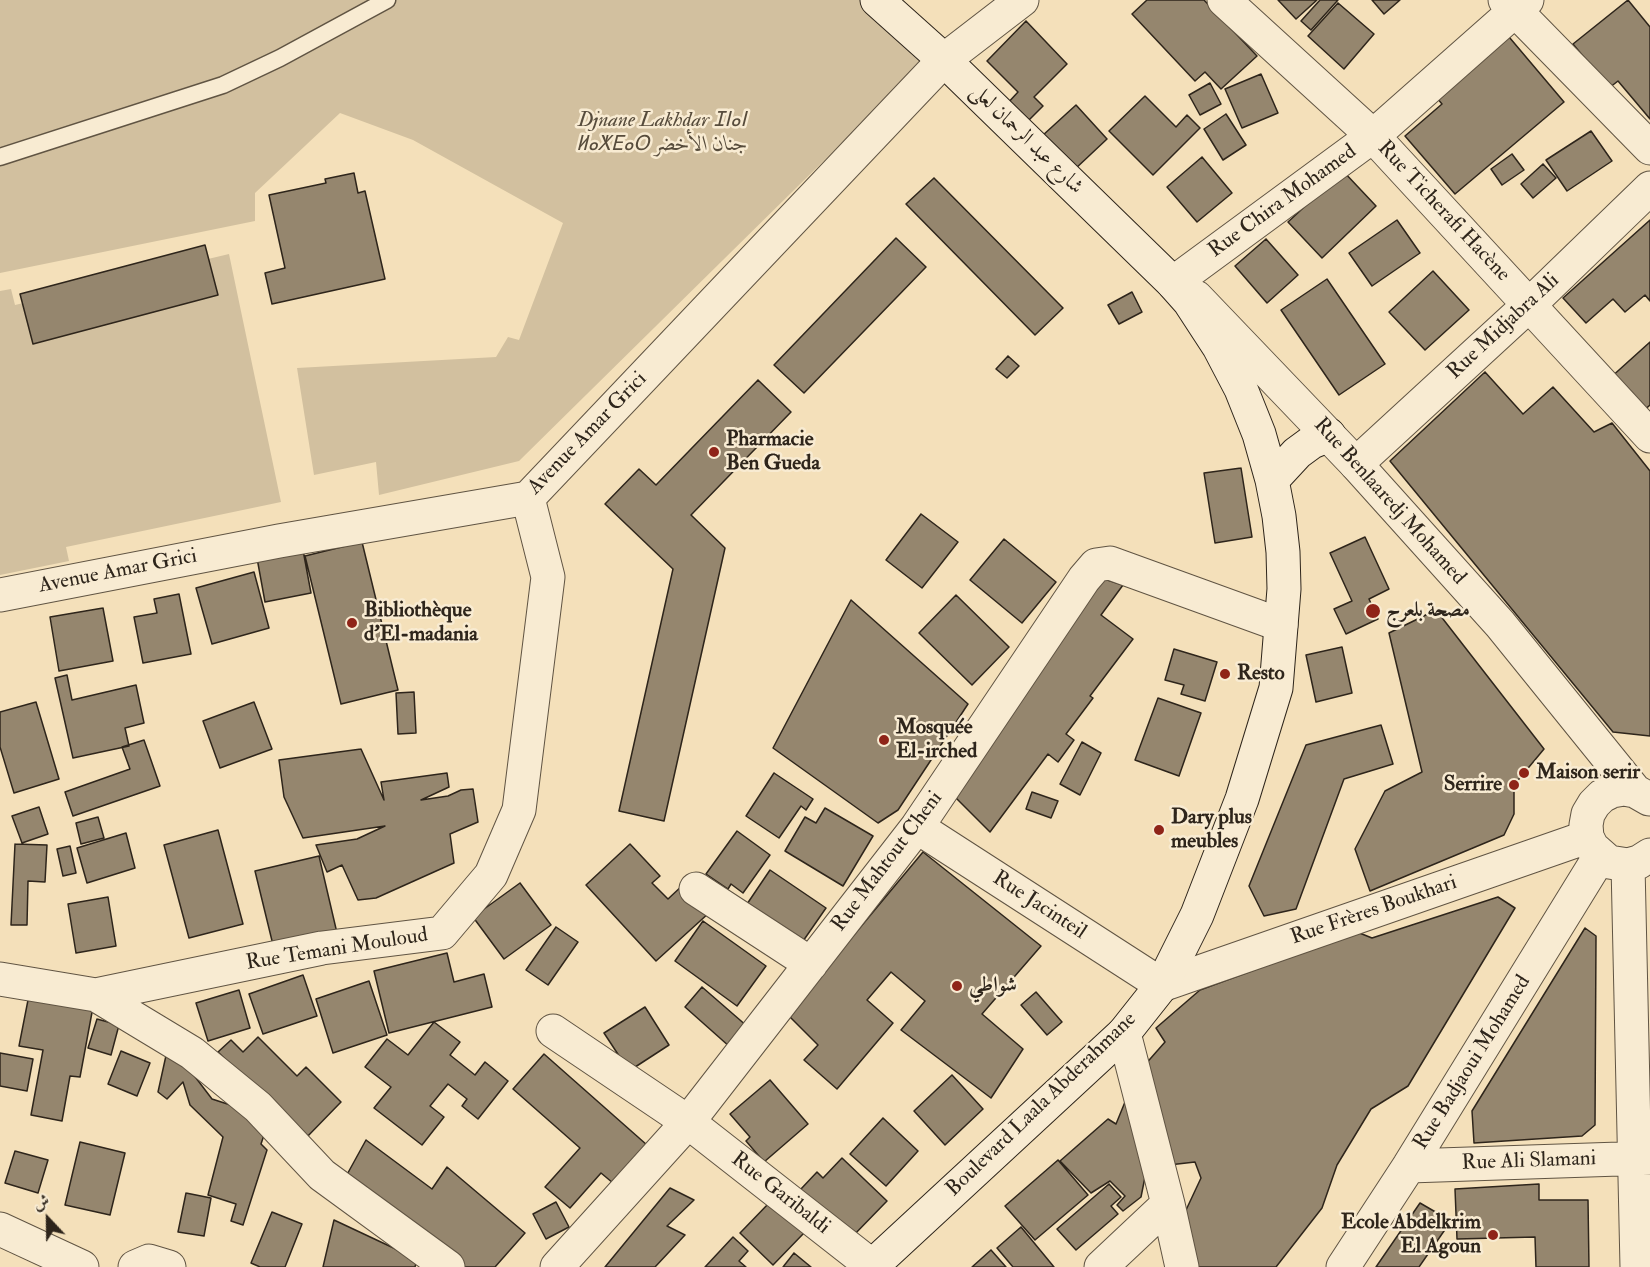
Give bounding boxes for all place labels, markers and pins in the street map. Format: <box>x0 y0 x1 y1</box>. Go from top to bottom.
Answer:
place label: Pharmacie Ben Gueda <box>726 427 820 477</box>
marker: Pharmacie Ben Gueda <box>707 445 721 459</box>
place label: Bibliothèque d'El-madania <box>364 598 478 648</box>
place label: مصحة بلعرج <box>1386 598 1470 624</box>
marker: مصحة بلعرج <box>1364 602 1382 620</box>
marker: Bibliothèque d'El-madania <box>345 616 359 630</box>
place label: Resto <box>1237 661 1285 687</box>
marker: Resto <box>1218 667 1232 681</box>
place label: Mosquée El-irched <box>896 715 977 765</box>
marker: Mosquée El-irched <box>877 733 891 747</box>
place label: Maison serir <box>1536 760 1640 786</box>
marker: Maison serir <box>1517 766 1531 780</box>
place label: Serrire <box>1444 772 1502 798</box>
marker: Serrire <box>1507 778 1521 792</box>
place label: Dary plus meubles <box>1171 805 1252 855</box>
marker: Dary plus meubles <box>1152 823 1166 837</box>
place label: شواطي <box>969 973 1017 999</box>
marker: شواطي <box>950 979 964 993</box>
place label: Ecole Abdelkrim El Agoun <box>1341 1210 1481 1260</box>
marker: Ecole Abdelkrim El Agoun <box>1486 1228 1500 1242</box>

